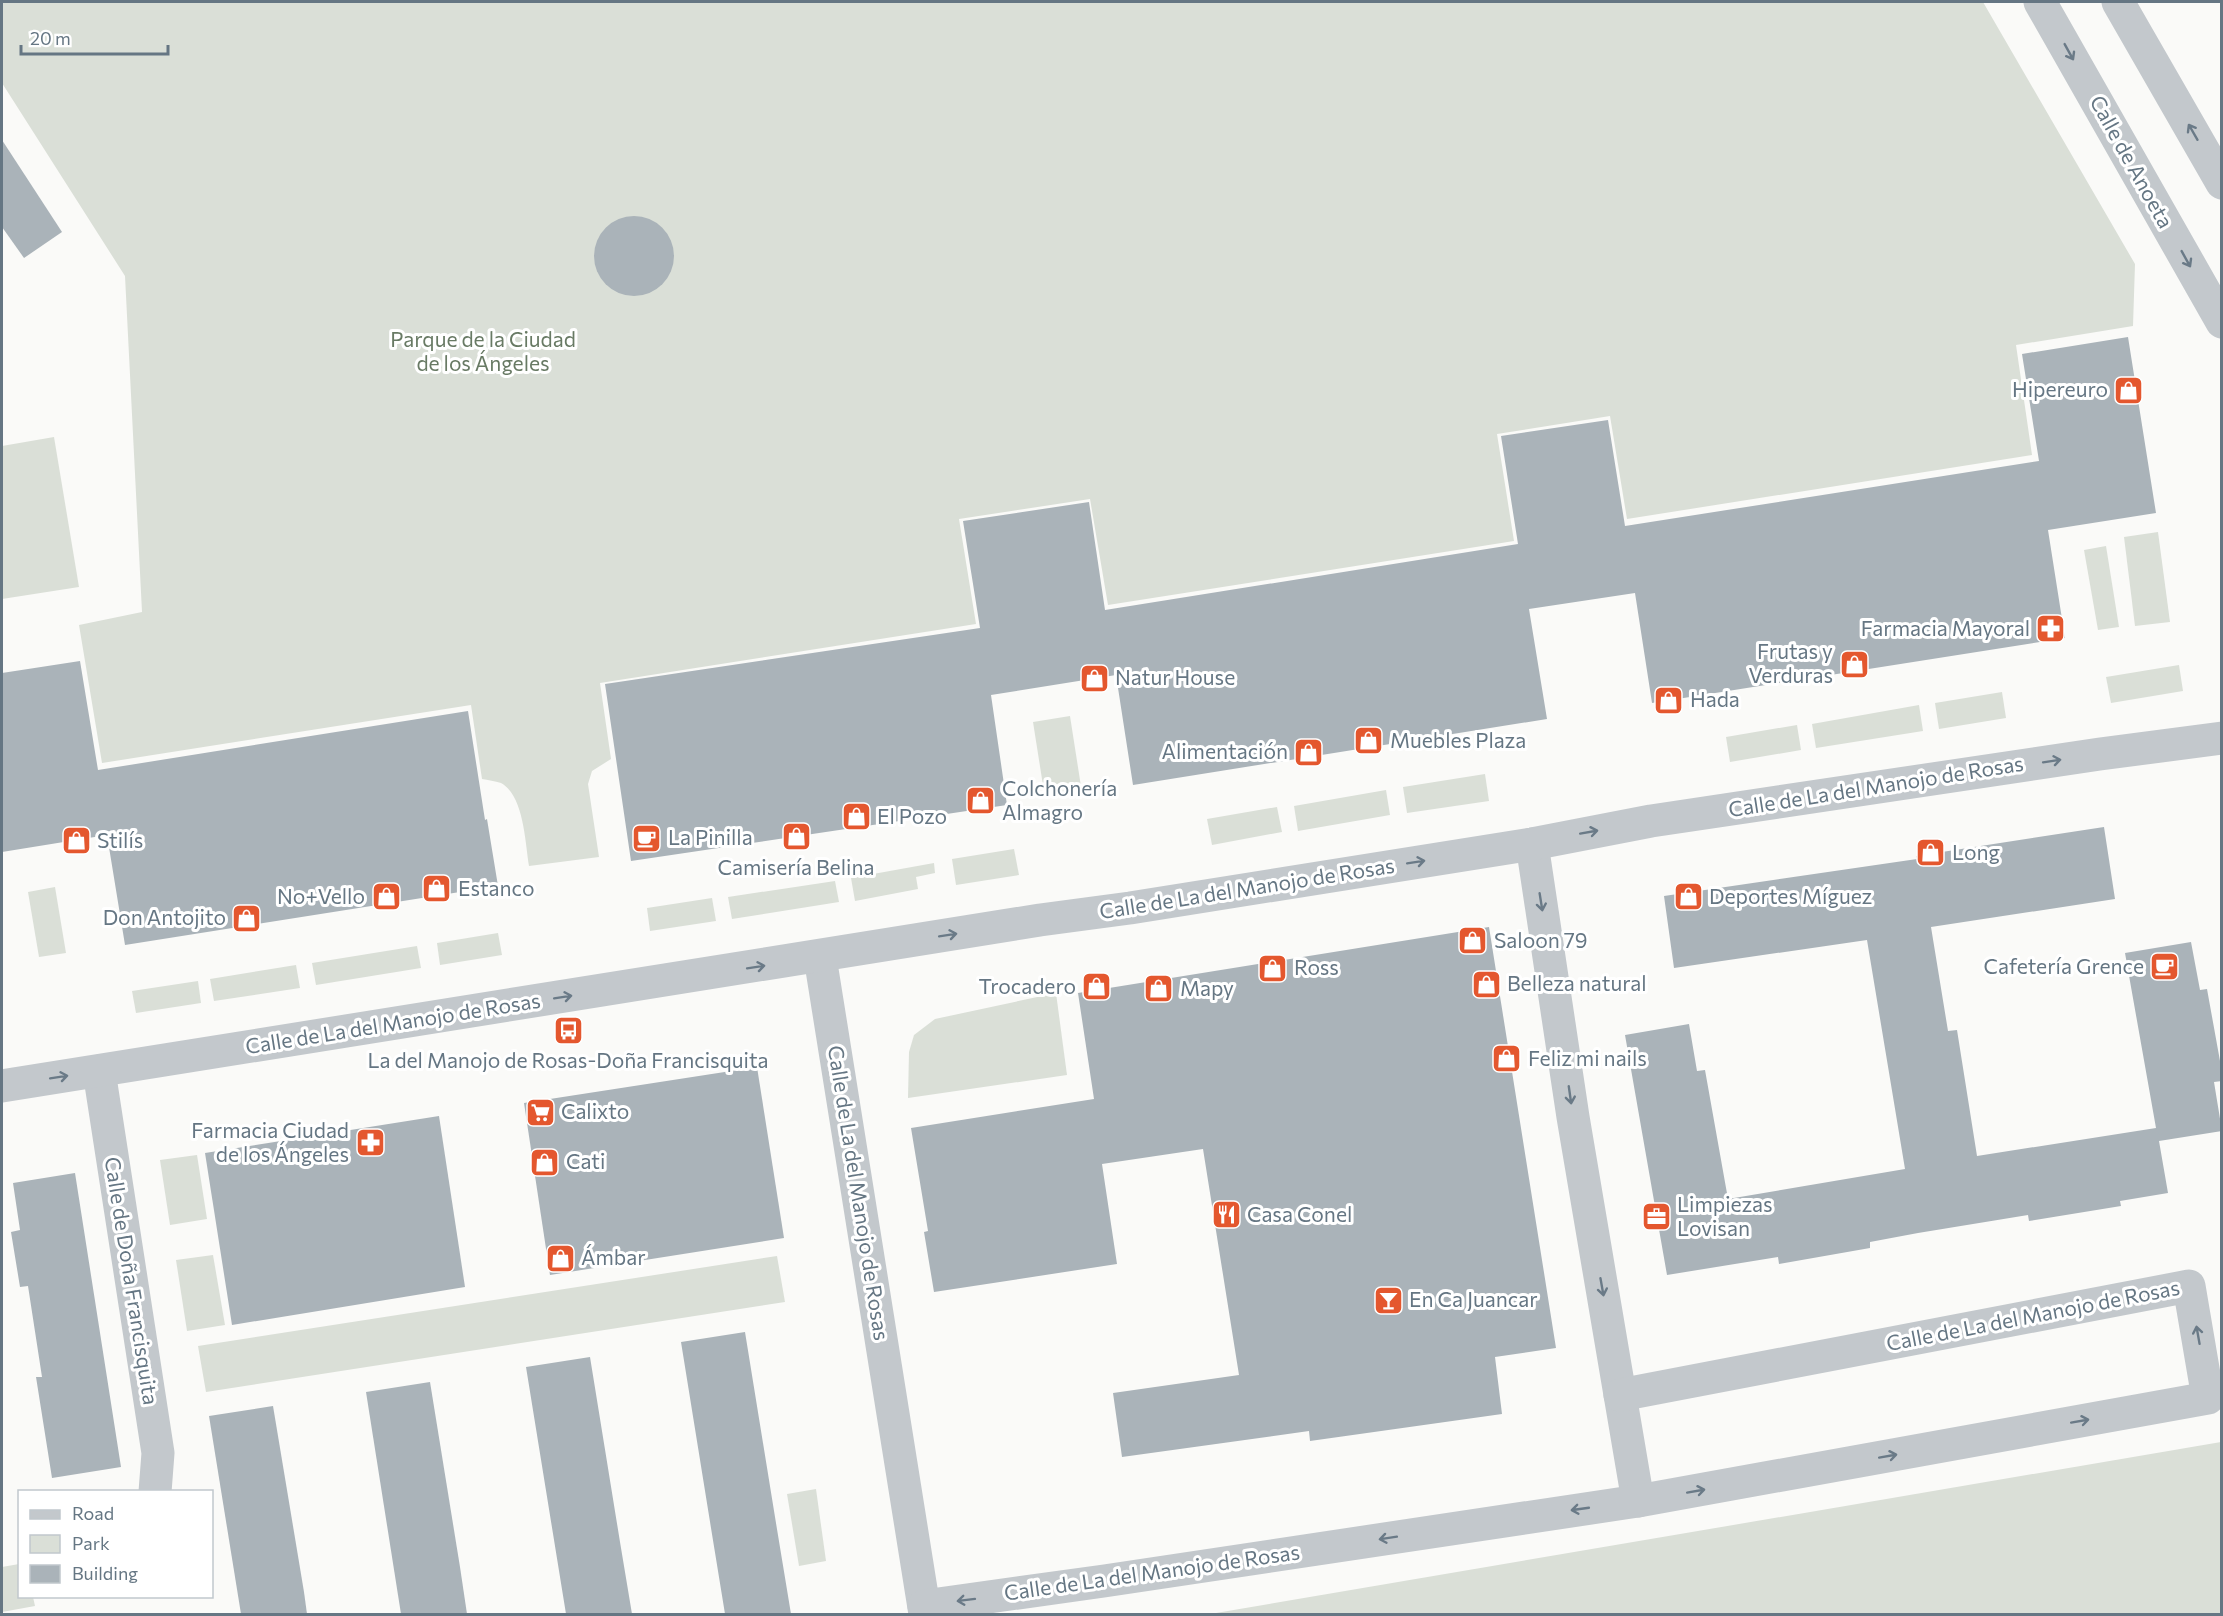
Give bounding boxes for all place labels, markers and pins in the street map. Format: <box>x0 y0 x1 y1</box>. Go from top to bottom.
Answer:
shop icon: Hipereuro <box>2113 374 2145 406</box>
place label: Hipereuro <box>2012 376 2108 401</box>
pharmacy icon: Farmacia Mayoral <box>2035 613 2067 645</box>
place label: Farmacia Mayoral <box>1861 615 2030 640</box>
place label: Frutas y Verduras <box>1748 638 1833 687</box>
shop icon: Frutas y Verduras <box>1838 648 1870 680</box>
shop icon: Natur House <box>1078 662 1110 694</box>
place label: Natur House <box>1115 664 1235 689</box>
shop icon: Hada <box>1653 684 1685 716</box>
place label: Hada <box>1690 686 1740 711</box>
shop icon: Muebles Plaza <box>1353 725 1385 757</box>
place label: Muebles Plaza <box>1390 727 1526 752</box>
shop icon: Alimentación <box>1293 736 1325 768</box>
place label: Alimentación <box>1161 738 1288 763</box>
place label: Colchonería Almagro <box>1002 775 1117 824</box>
shop icon: Colchonería Almagro <box>965 785 997 817</box>
shop icon: El Pozo <box>840 801 872 833</box>
place label: El Pozo <box>877 803 947 828</box>
shop icon: Camisería Belina <box>780 821 812 853</box>
cafe icon: La Pinilla <box>631 822 663 854</box>
place label: La Pinilla <box>668 824 753 849</box>
shop icon: Stilís <box>60 825 92 857</box>
place label: Stilís <box>97 827 143 852</box>
shop icon: Long <box>1915 837 1947 869</box>
place label: Long <box>1952 839 2000 864</box>
place label: Camisería Belina <box>718 854 874 879</box>
shop icon: Estanco <box>421 873 453 905</box>
place label: Estanco <box>458 875 534 900</box>
shop icon: No+Vello <box>370 881 402 913</box>
shop icon: Deportes Míguez <box>1672 881 1704 913</box>
place label: No+Vello <box>277 883 365 908</box>
place label: Deportes Míguez <box>1709 883 1872 908</box>
shop icon: Don Antojito <box>231 902 263 934</box>
place label: Don Antojito <box>103 904 226 929</box>
shop icon: Saloon 79 <box>1457 925 1489 957</box>
place label: Saloon 79 <box>1494 927 1588 952</box>
cafe icon: Cafetería Grence <box>2149 951 2181 983</box>
shop icon: Ross <box>1257 952 1289 984</box>
place label: Cafetería Grence <box>1984 953 2144 978</box>
place label: Ross <box>1294 954 1339 979</box>
shop icon: Belleza natural <box>1470 968 1502 1000</box>
place label: Belleza natural <box>1507 970 1647 995</box>
shop icon: Trocadero <box>1081 971 1113 1003</box>
place label: Trocadero <box>979 973 1076 998</box>
shop icon: Mapy <box>1143 973 1175 1005</box>
place label: Mapy <box>1180 975 1234 1000</box>
bus stop icon: La del Manojo de Rosas-Doña Francisquita <box>552 1014 584 1046</box>
shop icon: Feliz mi nails <box>1491 1043 1523 1075</box>
place label: Feliz mi nails <box>1528 1045 1647 1070</box>
place label: La del Manojo de Rosas-Doña Francisquita <box>367 1047 769 1072</box>
supermarket icon: Calixto <box>524 1096 556 1128</box>
place label: Calixto <box>561 1098 629 1123</box>
place label: Farmacia Ciudad de los Ángeles <box>191 1117 349 1166</box>
pharmacy icon: Farmacia Ciudad de los Ángeles <box>354 1127 386 1159</box>
shop icon: Cati <box>529 1146 561 1178</box>
place label: Cati <box>566 1148 605 1173</box>
place label: Limpiezas Lovisan <box>1677 1191 1773 1240</box>
restaurant icon: Casa Conel <box>1210 1199 1242 1231</box>
place label: Casa Conel <box>1247 1201 1352 1226</box>
office icon: Limpiezas Lovisan <box>1640 1201 1672 1233</box>
shop icon: Ámbar <box>544 1242 576 1274</box>
place label: Ámbar <box>581 1244 646 1269</box>
bar icon: En Ca Juancar <box>1372 1284 1404 1316</box>
place label: En Ca Juancar <box>1409 1286 1538 1311</box>

